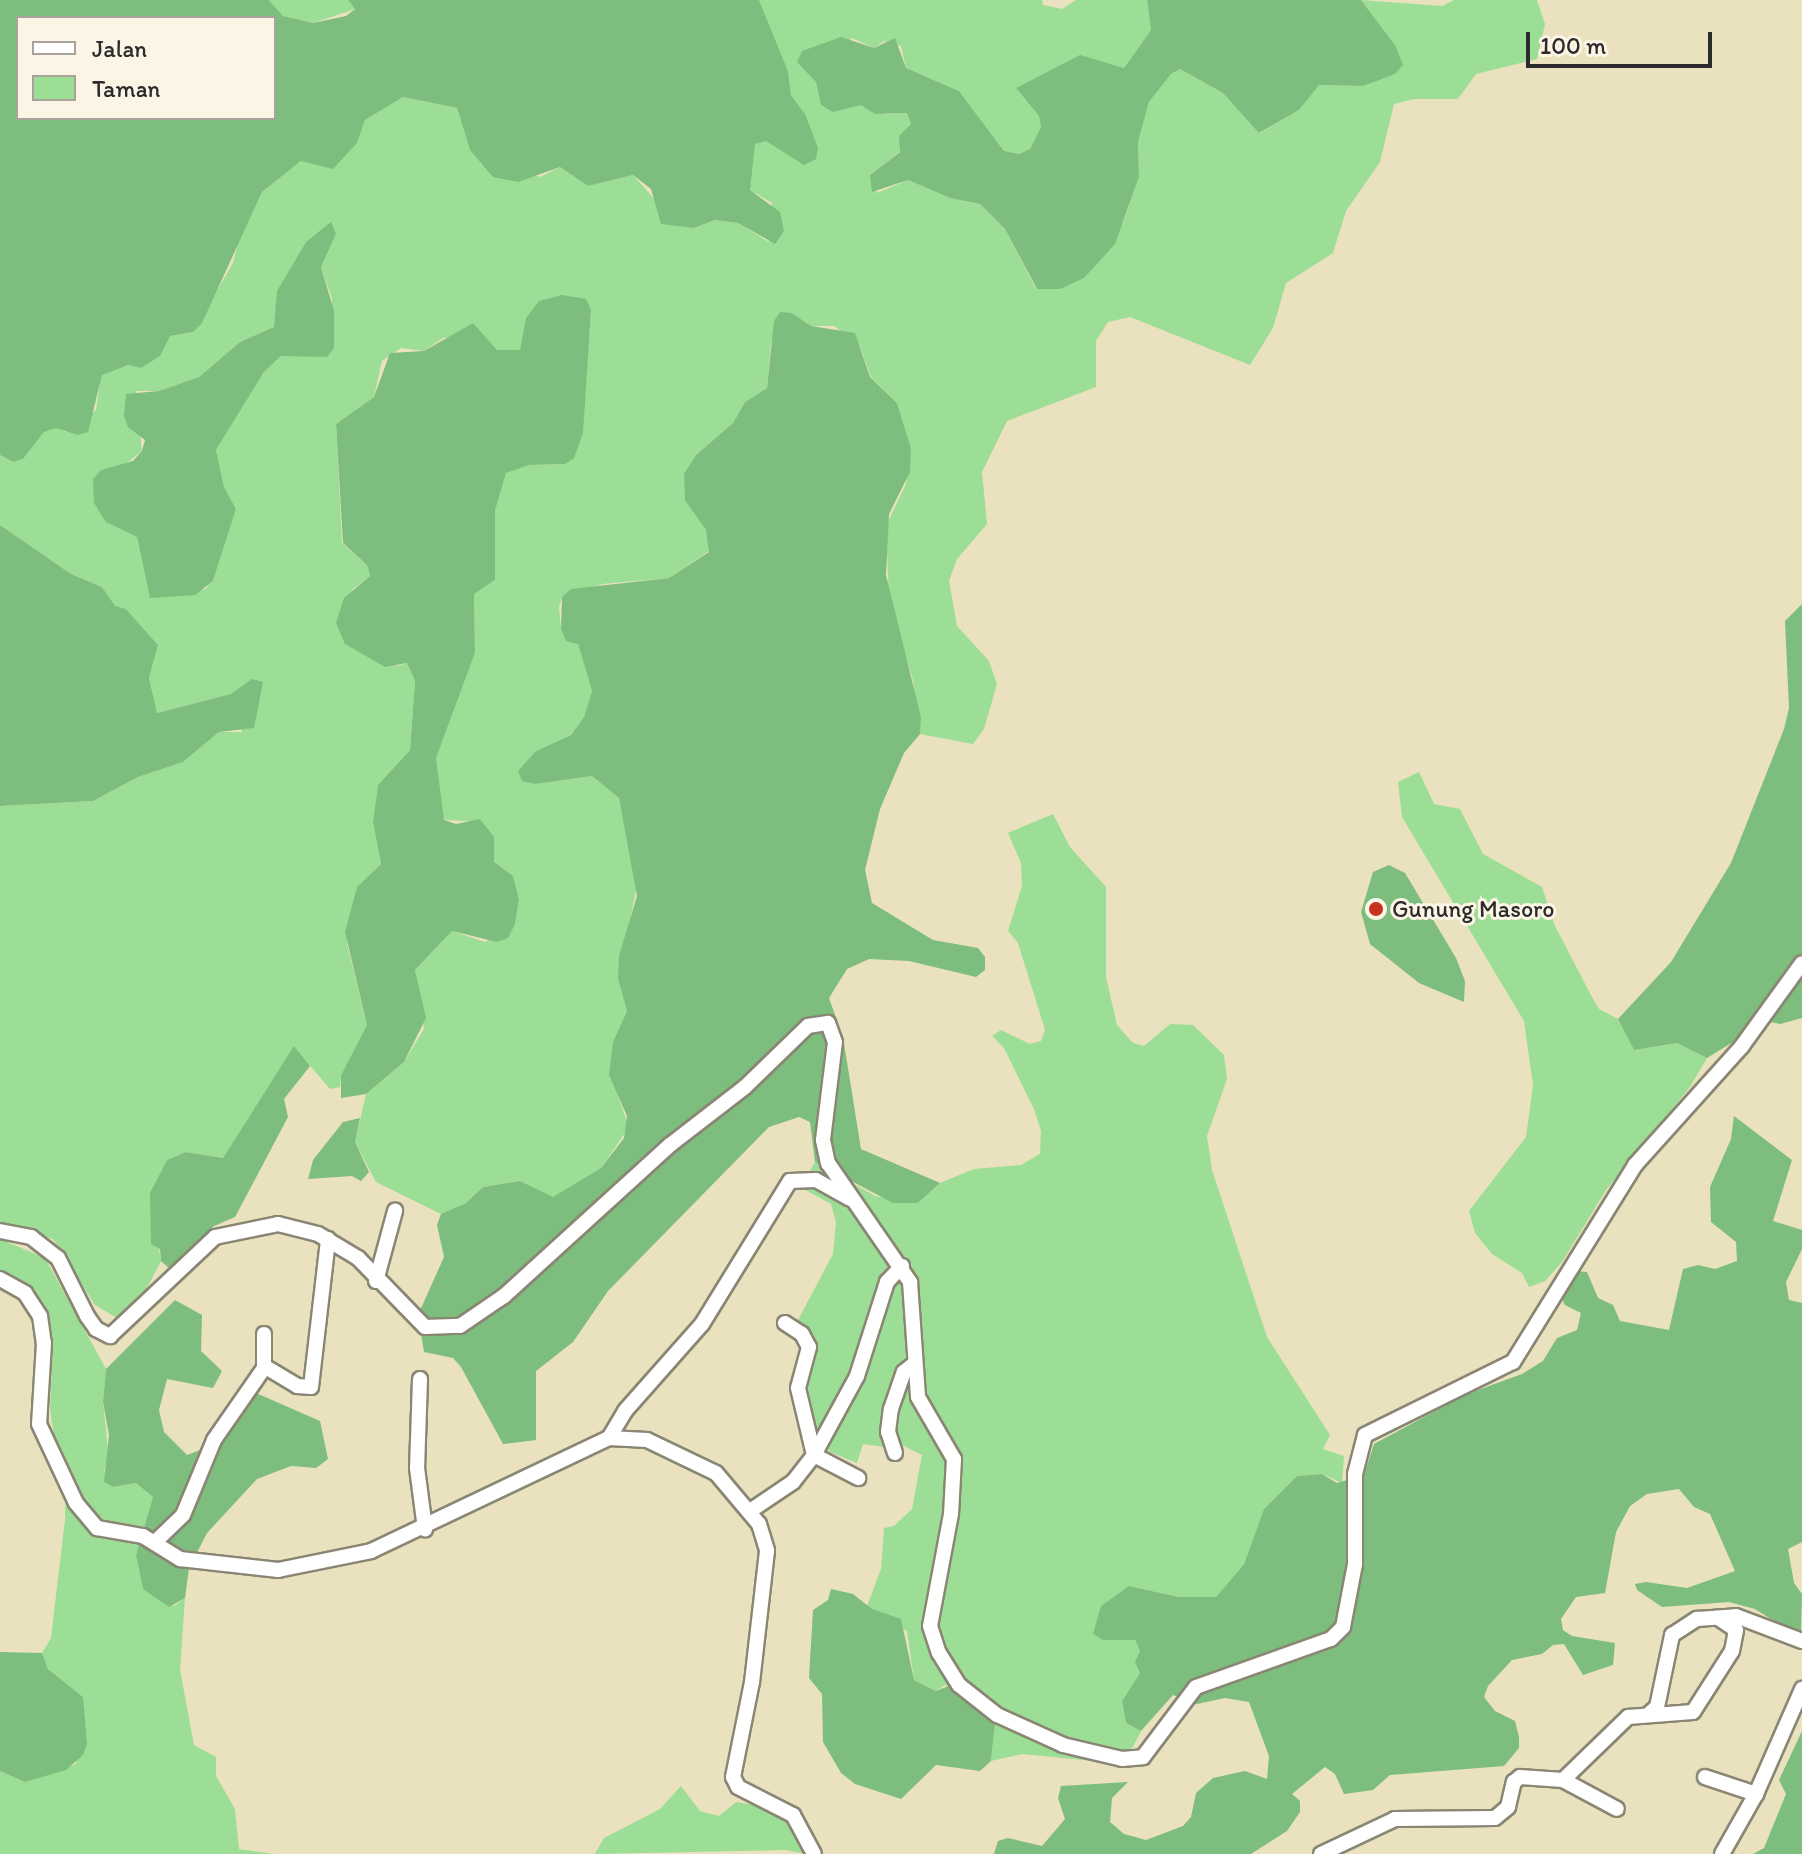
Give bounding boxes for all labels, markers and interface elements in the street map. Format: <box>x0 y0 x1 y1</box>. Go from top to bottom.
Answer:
legend <box>16 16 276 120</box>
scale bar <box>1530 16 1716 66</box>
text: 100 m <box>1540 31 1606 60</box>
text: Jalan <box>92 34 147 63</box>
text: Taman <box>92 74 160 103</box>
place label: Gunung Masoro <box>1392 895 1554 923</box>
marker: Gunung Masoro <box>1367 900 1385 918</box>

